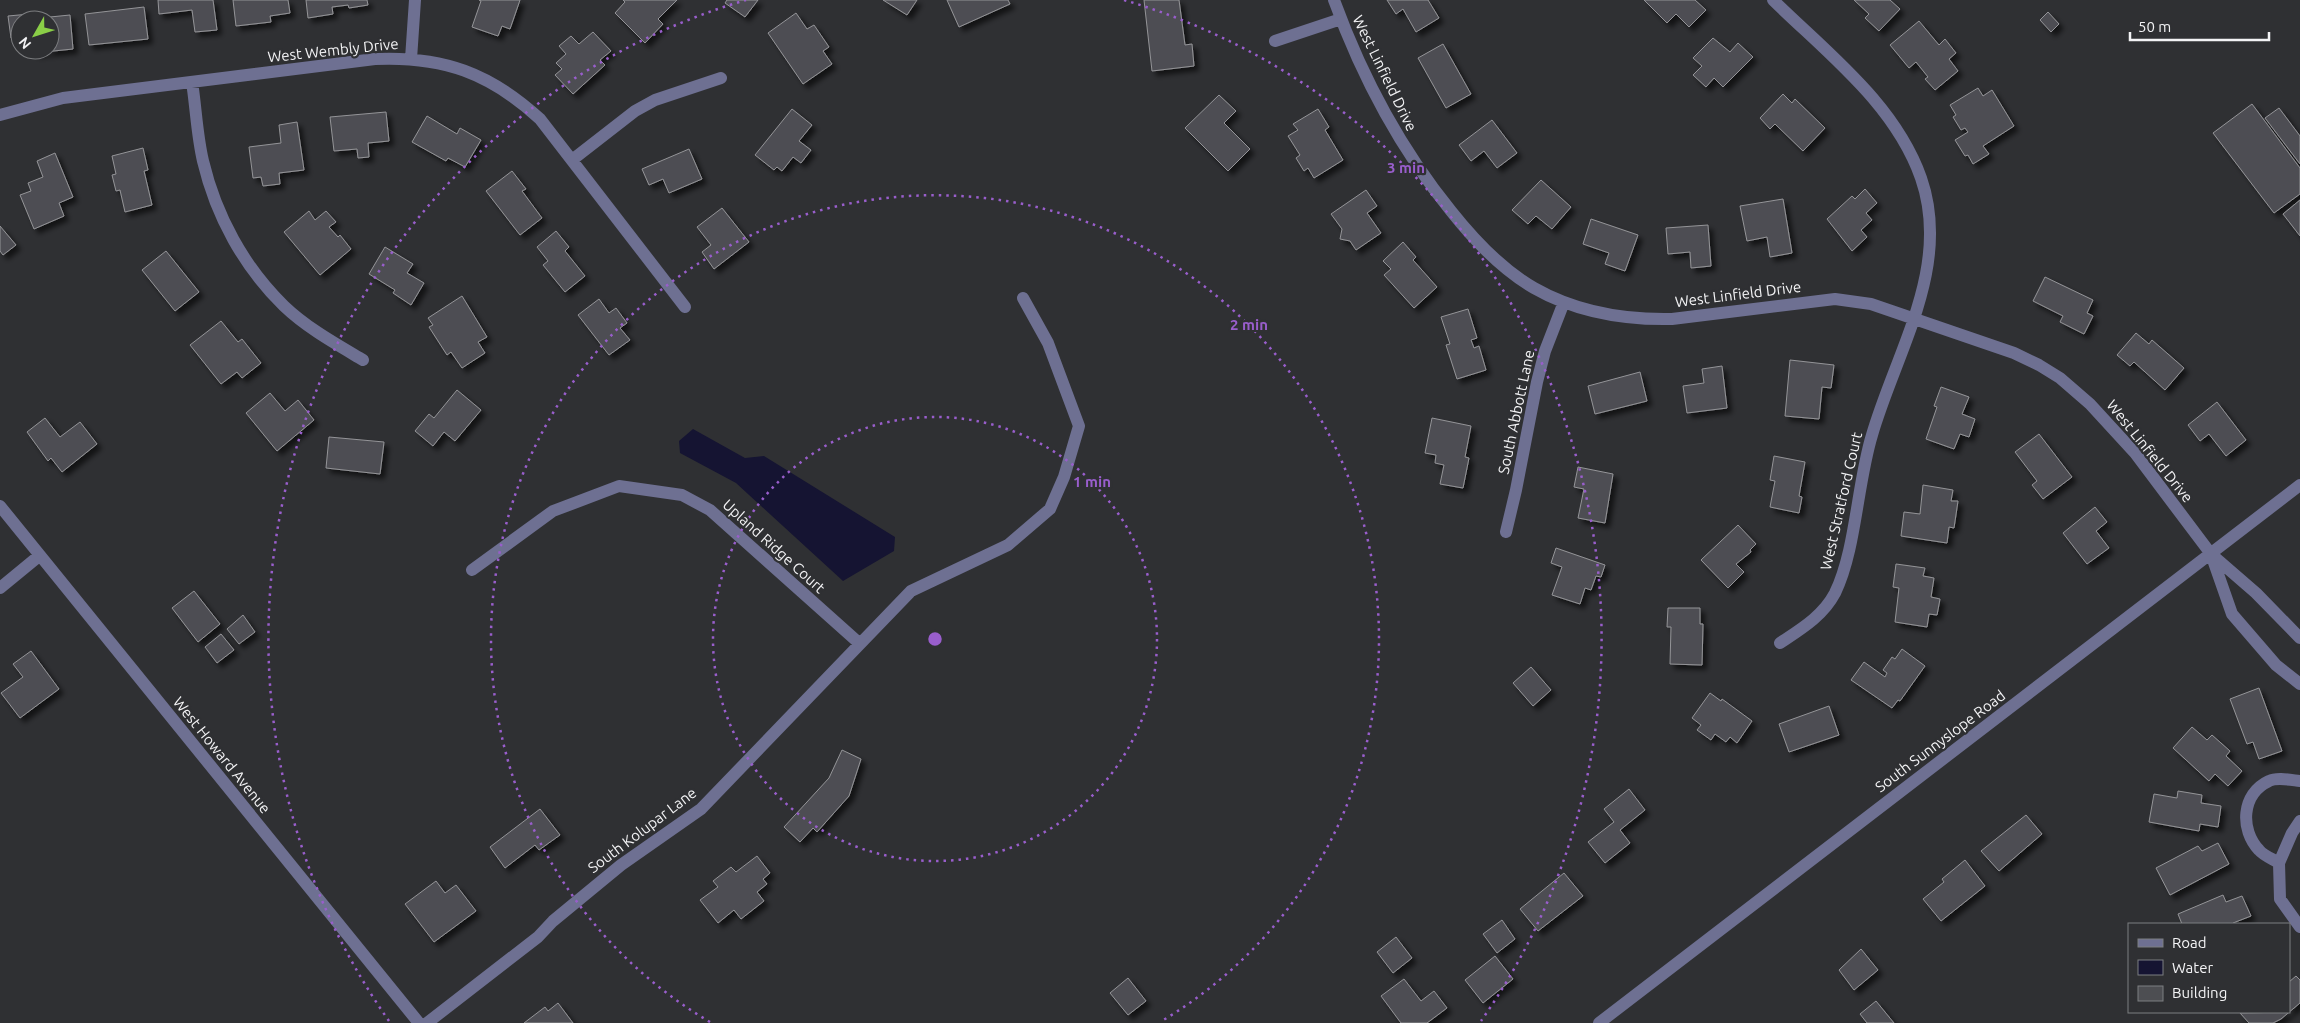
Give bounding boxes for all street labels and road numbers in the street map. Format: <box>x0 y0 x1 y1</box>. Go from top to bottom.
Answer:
street label: West Linfield Drive <box>1350 12 1420 134</box>
street label: West Wembly Drive <box>267 35 399 65</box>
street label: West Linfield Drive <box>1674 278 1802 310</box>
street label: South Abbott Lane <box>1495 348 1537 476</box>
street label: West Linfield Drive <box>2103 396 2197 506</box>
street label: West Stratford Court <box>1817 430 1865 572</box>
street label: Upland Ridge Court <box>719 496 829 596</box>
street label: South Sunnyslope Road <box>1872 687 2008 795</box>
street label: West Howard Avenue <box>170 693 274 817</box>
street label: South Kolupar Lane <box>585 784 699 876</box>

